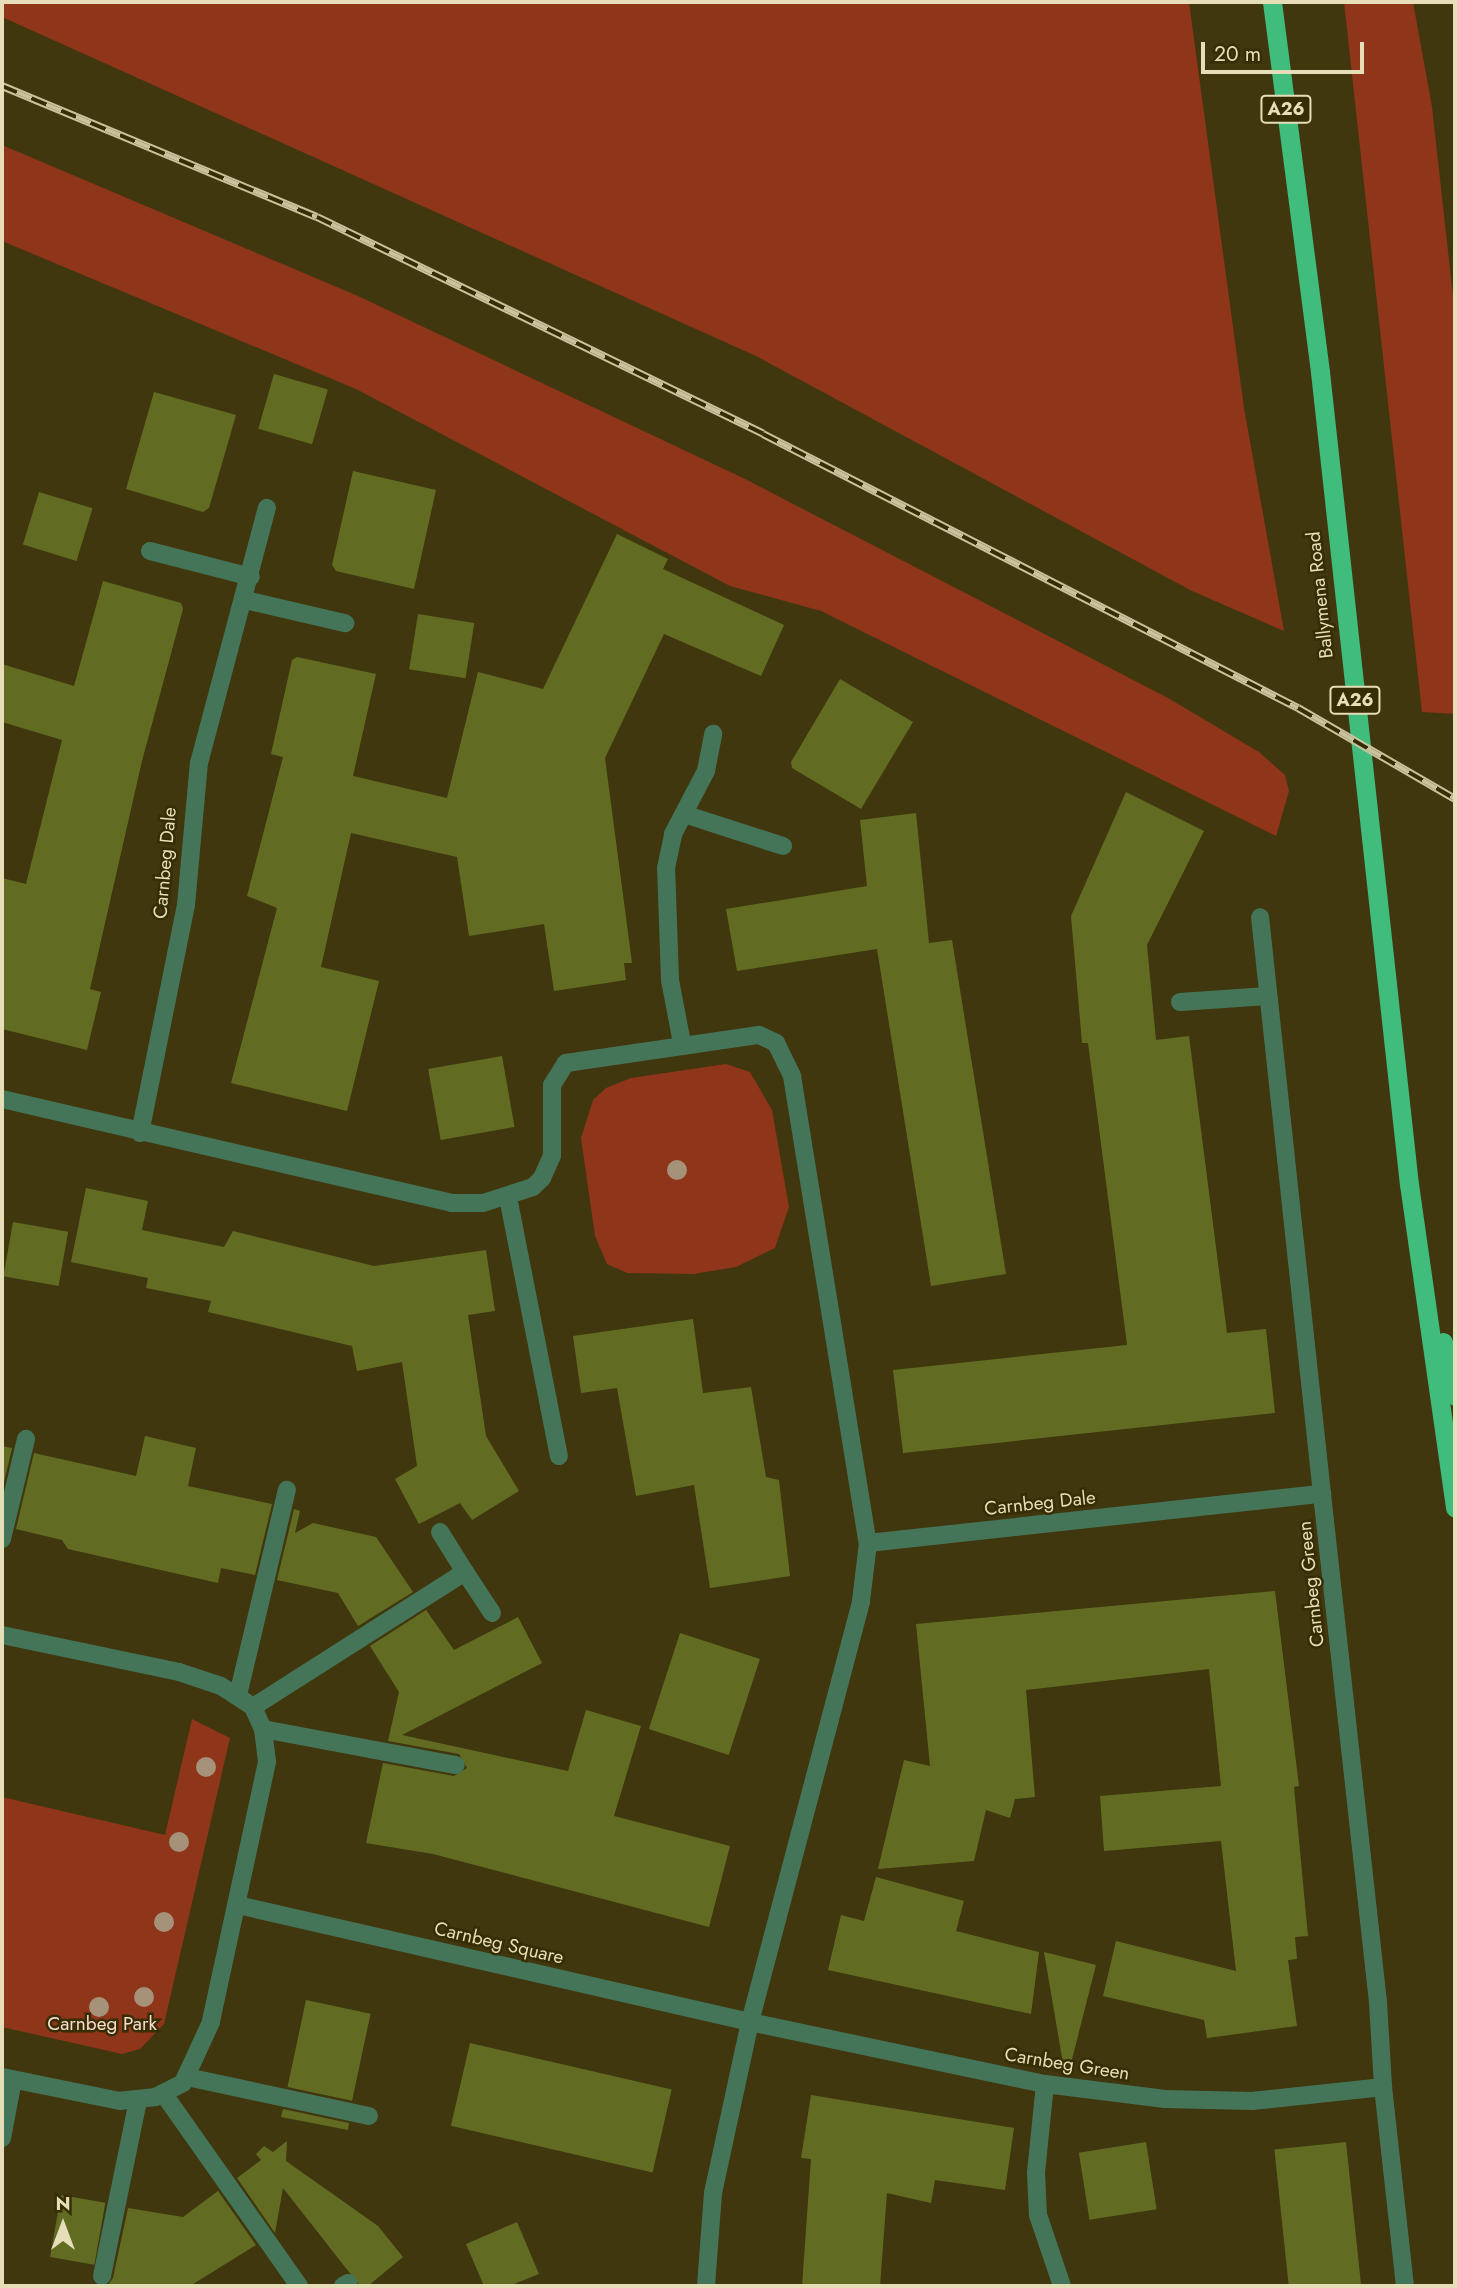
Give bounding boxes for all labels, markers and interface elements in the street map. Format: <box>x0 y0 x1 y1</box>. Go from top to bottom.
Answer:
scale bar <box>1205 28 1368 72</box>
text: 20 m <box>1214 39 1261 69</box>
road number: A26 <box>1260 94 1312 124</box>
street label: Ballymena Road <box>1302 531 1338 659</box>
road number: A26 <box>1329 686 1381 714</box>
street label: Carnbeg Dale <box>149 806 181 920</box>
street label: Carnbeg Dale <box>983 1486 1097 1520</box>
street label: Carnbeg Green <box>1293 1520 1329 1648</box>
street label: Carnbeg Square <box>432 1917 566 1969</box>
park label: Carnbeg Park <box>47 2013 157 2035</box>
street label: Carnbeg Green <box>1003 2043 1131 2085</box>
north arrow <box>28 2190 98 2260</box>
text: N <box>55 2190 71 2217</box>

